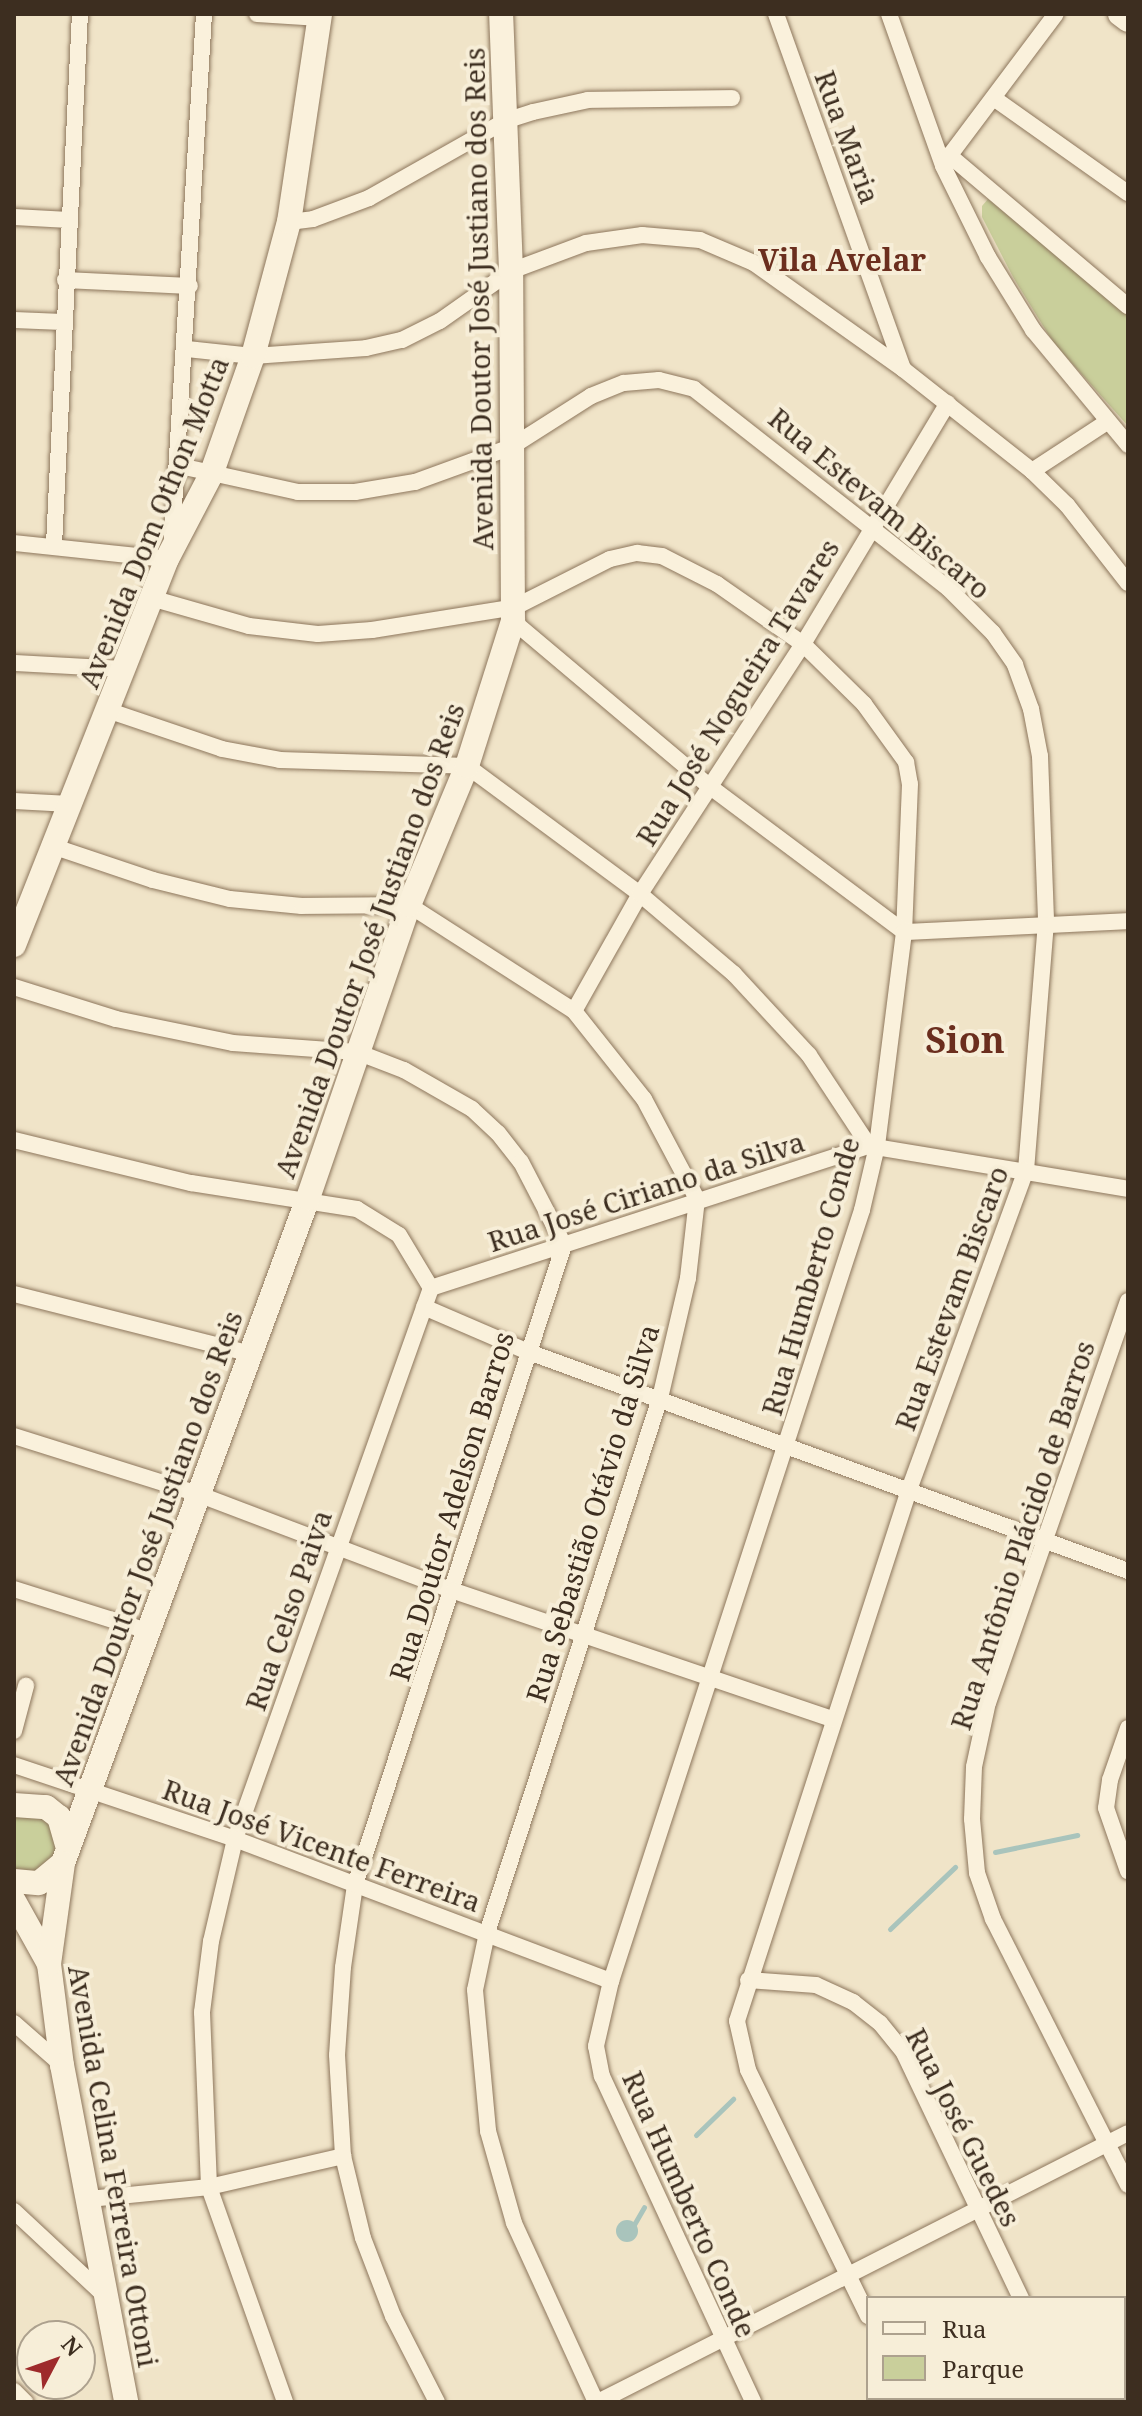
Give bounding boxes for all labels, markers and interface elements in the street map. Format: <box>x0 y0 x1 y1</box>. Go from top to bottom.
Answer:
street label: Avenida Doutor José Justiano dos Reis <box>457 47 499 551</box>
street label: Rua Maria <box>808 66 888 208</box>
district label: Vila Avelar <box>758 242 926 278</box>
street label: Avenida Dom Othon Motta <box>71 351 235 693</box>
street label: Rua Estevam Biscaro <box>762 401 998 605</box>
street label: Rua José Nogueira Tavares <box>629 533 845 851</box>
street label: Avenida Doutor José Justiano dos Reis <box>267 698 471 1182</box>
district label: Sion <box>925 1018 1005 1062</box>
street label: Rua José Ciriano da Silva <box>483 1124 809 1258</box>
street label: Rua Humberto Conde <box>754 1133 866 1419</box>
street label: Rua Estevam Biscaro <box>888 1161 1014 1435</box>
street label: Avenida Doutor José Justiano dos Reis <box>45 1306 249 1790</box>
street label: Rua Sebastião Otávio da Silva <box>518 1320 666 1706</box>
street label: Rua Doutor Adelson Barros <box>382 1327 520 1685</box>
street label: Rua Antônio Plácido de Barros <box>943 1336 1101 1734</box>
street label: Rua Celso Paiva <box>238 1505 338 1715</box>
street label: Rua José Vicente Ferreira <box>158 1772 486 1918</box>
street label: Avenida Celina Ferreira Ottoni <box>62 1962 166 2370</box>
street label: Rua José Guedes <box>900 2022 1028 2232</box>
street label: Rua Humberto Conde <box>616 2066 764 2342</box>
legend <box>866 2296 1126 2400</box>
text: Rua <box>942 2312 987 2345</box>
north arrow <box>16 2320 96 2400</box>
text: N <box>56 2329 90 2362</box>
text: Parque <box>942 2352 1024 2385</box>

